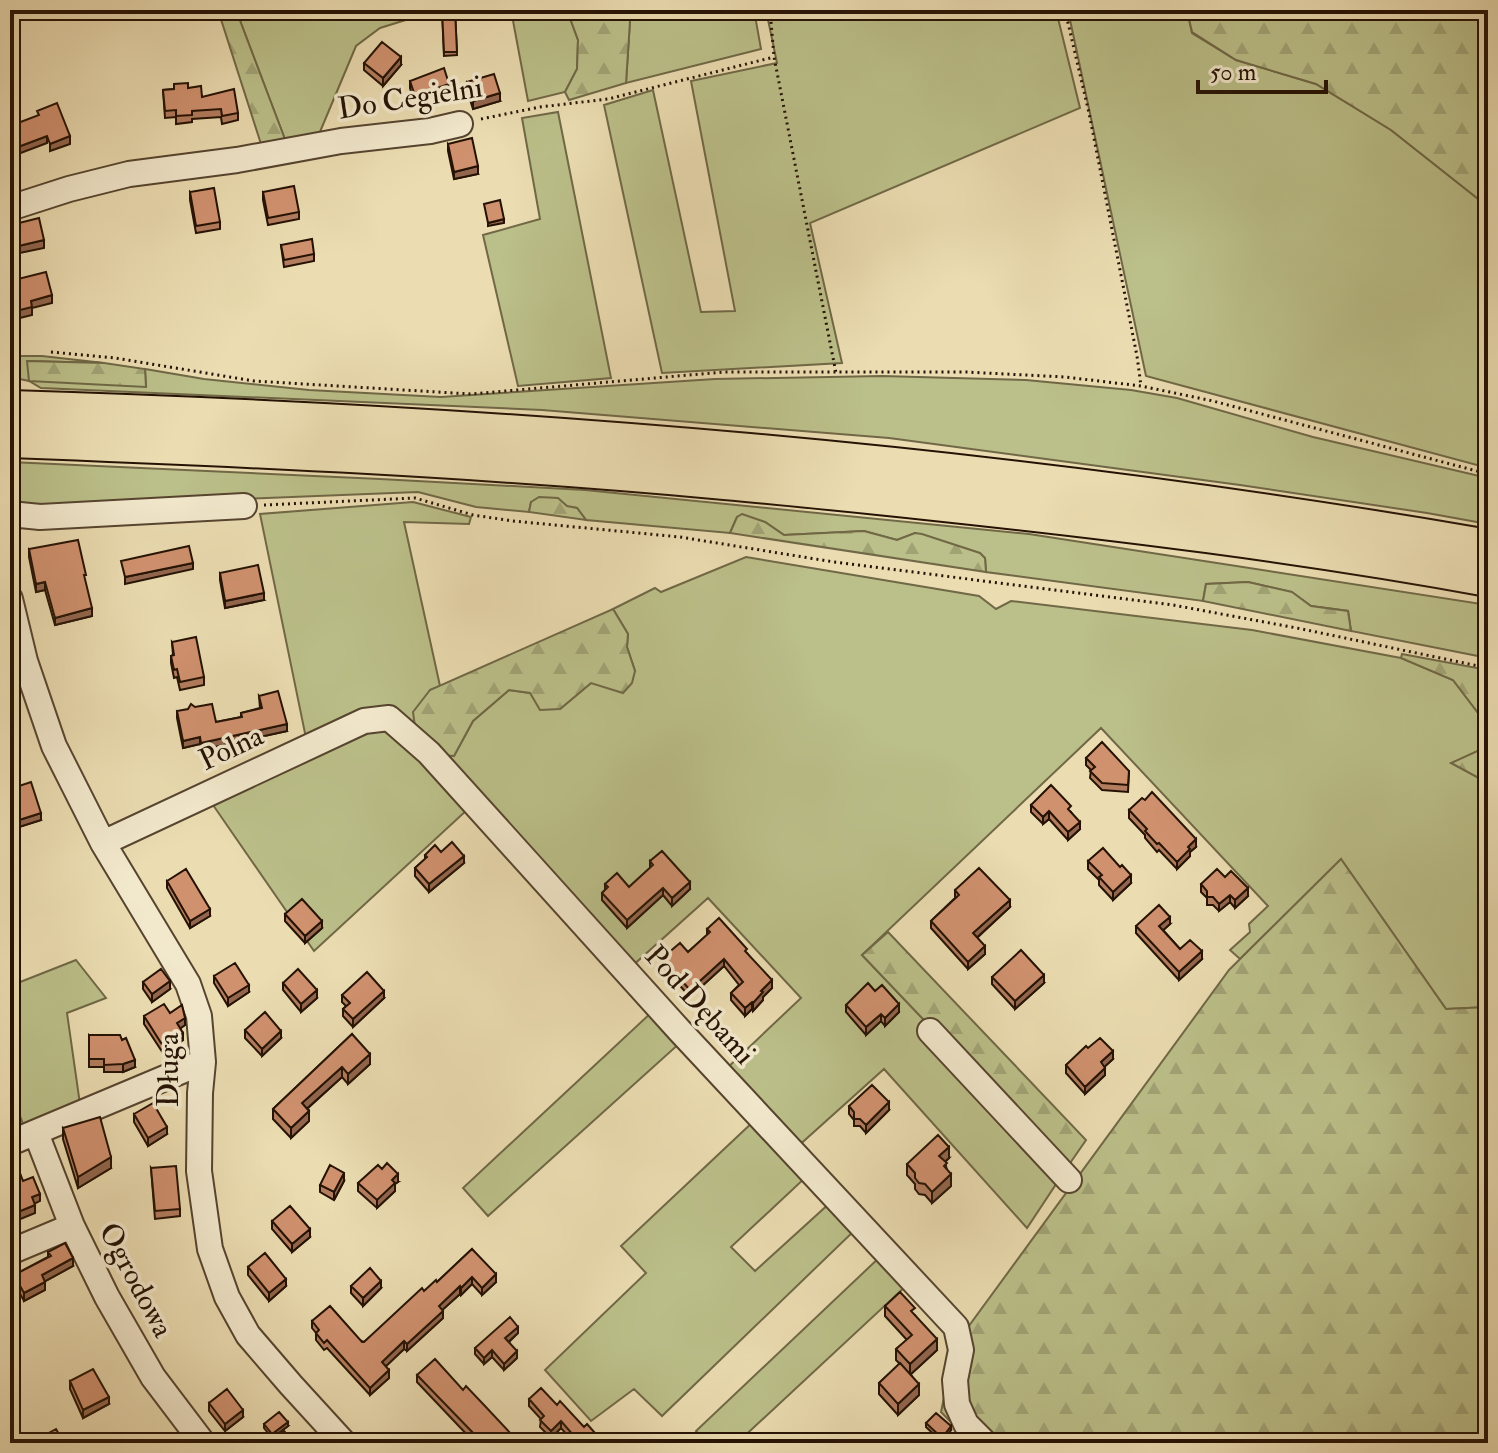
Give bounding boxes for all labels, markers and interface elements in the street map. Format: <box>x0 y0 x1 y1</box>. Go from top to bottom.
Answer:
scale bar <box>1198 44 1326 94</box>
text: 50 m <box>1210 57 1257 88</box>
street label: Do Cegielni <box>335 68 485 128</box>
street label: Polna <box>193 717 270 779</box>
street label: Pod Dębami <box>637 938 763 1072</box>
street label: Długa <box>150 1032 187 1107</box>
street label: Ogrodowa <box>90 1216 182 1344</box>

